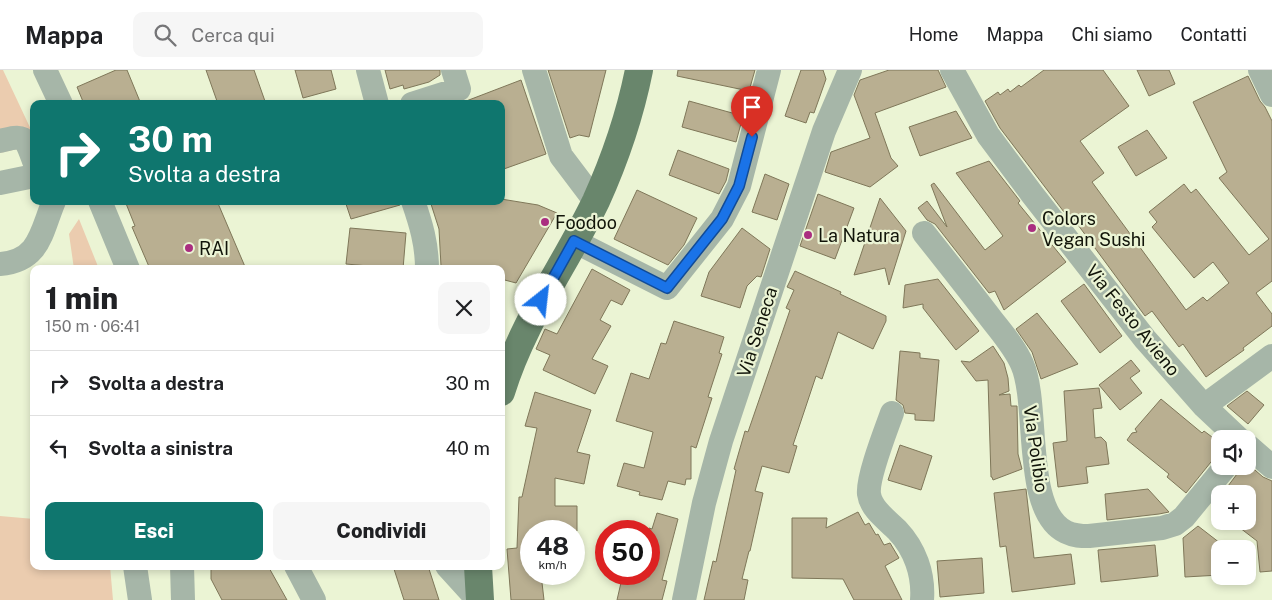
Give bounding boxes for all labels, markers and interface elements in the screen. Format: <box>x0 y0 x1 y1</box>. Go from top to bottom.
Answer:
search box <box>133 12 483 57</box>
text: Mappa <box>25 21 103 49</box>
icon: search <box>151 21 179 49</box>
text: Cerca qui <box>191 24 275 46</box>
text: Home <box>909 24 958 45</box>
text: Mappa <box>986 24 1044 45</box>
text: Chi siamo <box>1072 24 1152 45</box>
text: Contatti <box>1180 24 1247 45</box>
pin <box>731 86 773 137</box>
icon: arrive <box>738 93 766 121</box>
text: 30 m <box>128 119 213 160</box>
icon: right <box>45 120 110 185</box>
text: Svolta a destra <box>128 161 281 187</box>
place label: Colors Vegan Sushi <box>1042 208 1146 250</box>
place label: Foodoo <box>555 212 617 233</box>
marker: Foodoo <box>539 216 551 228</box>
marker: Colors Vegan Sushi <box>1026 222 1038 234</box>
place label: La Natura <box>818 225 900 246</box>
marker: La Natura <box>802 229 814 241</box>
place label: RAI <box>199 238 229 259</box>
marker: RAI <box>183 242 195 254</box>
street label: Via Festo Avieno <box>1082 260 1184 380</box>
position arrow <box>514 273 566 325</box>
text: 1 min <box>45 280 118 316</box>
button: close <box>438 282 490 334</box>
street label: Via Seneca <box>733 284 781 380</box>
text: 150 m · 06:41 <box>45 317 140 336</box>
icon: right <box>45 369 73 397</box>
text: Svolta a destra <box>88 372 224 394</box>
text: 30 m <box>445 372 490 394</box>
street label: Via Polibio <box>1020 404 1052 494</box>
map controls <box>1211 430 1256 585</box>
button: sound <box>1211 430 1256 475</box>
icon: left <box>45 434 73 462</box>
text: Svolta a sinistra <box>88 437 233 459</box>
text: 40 m <box>445 437 490 459</box>
button: + <box>1211 485 1256 530</box>
button: Esci <box>45 502 263 560</box>
button: Condividi <box>273 502 490 560</box>
speed limit sign: 50 <box>595 520 660 585</box>
text: 48 <box>536 531 569 561</box>
button: − <box>1211 540 1256 585</box>
text: km/h <box>538 558 567 572</box>

